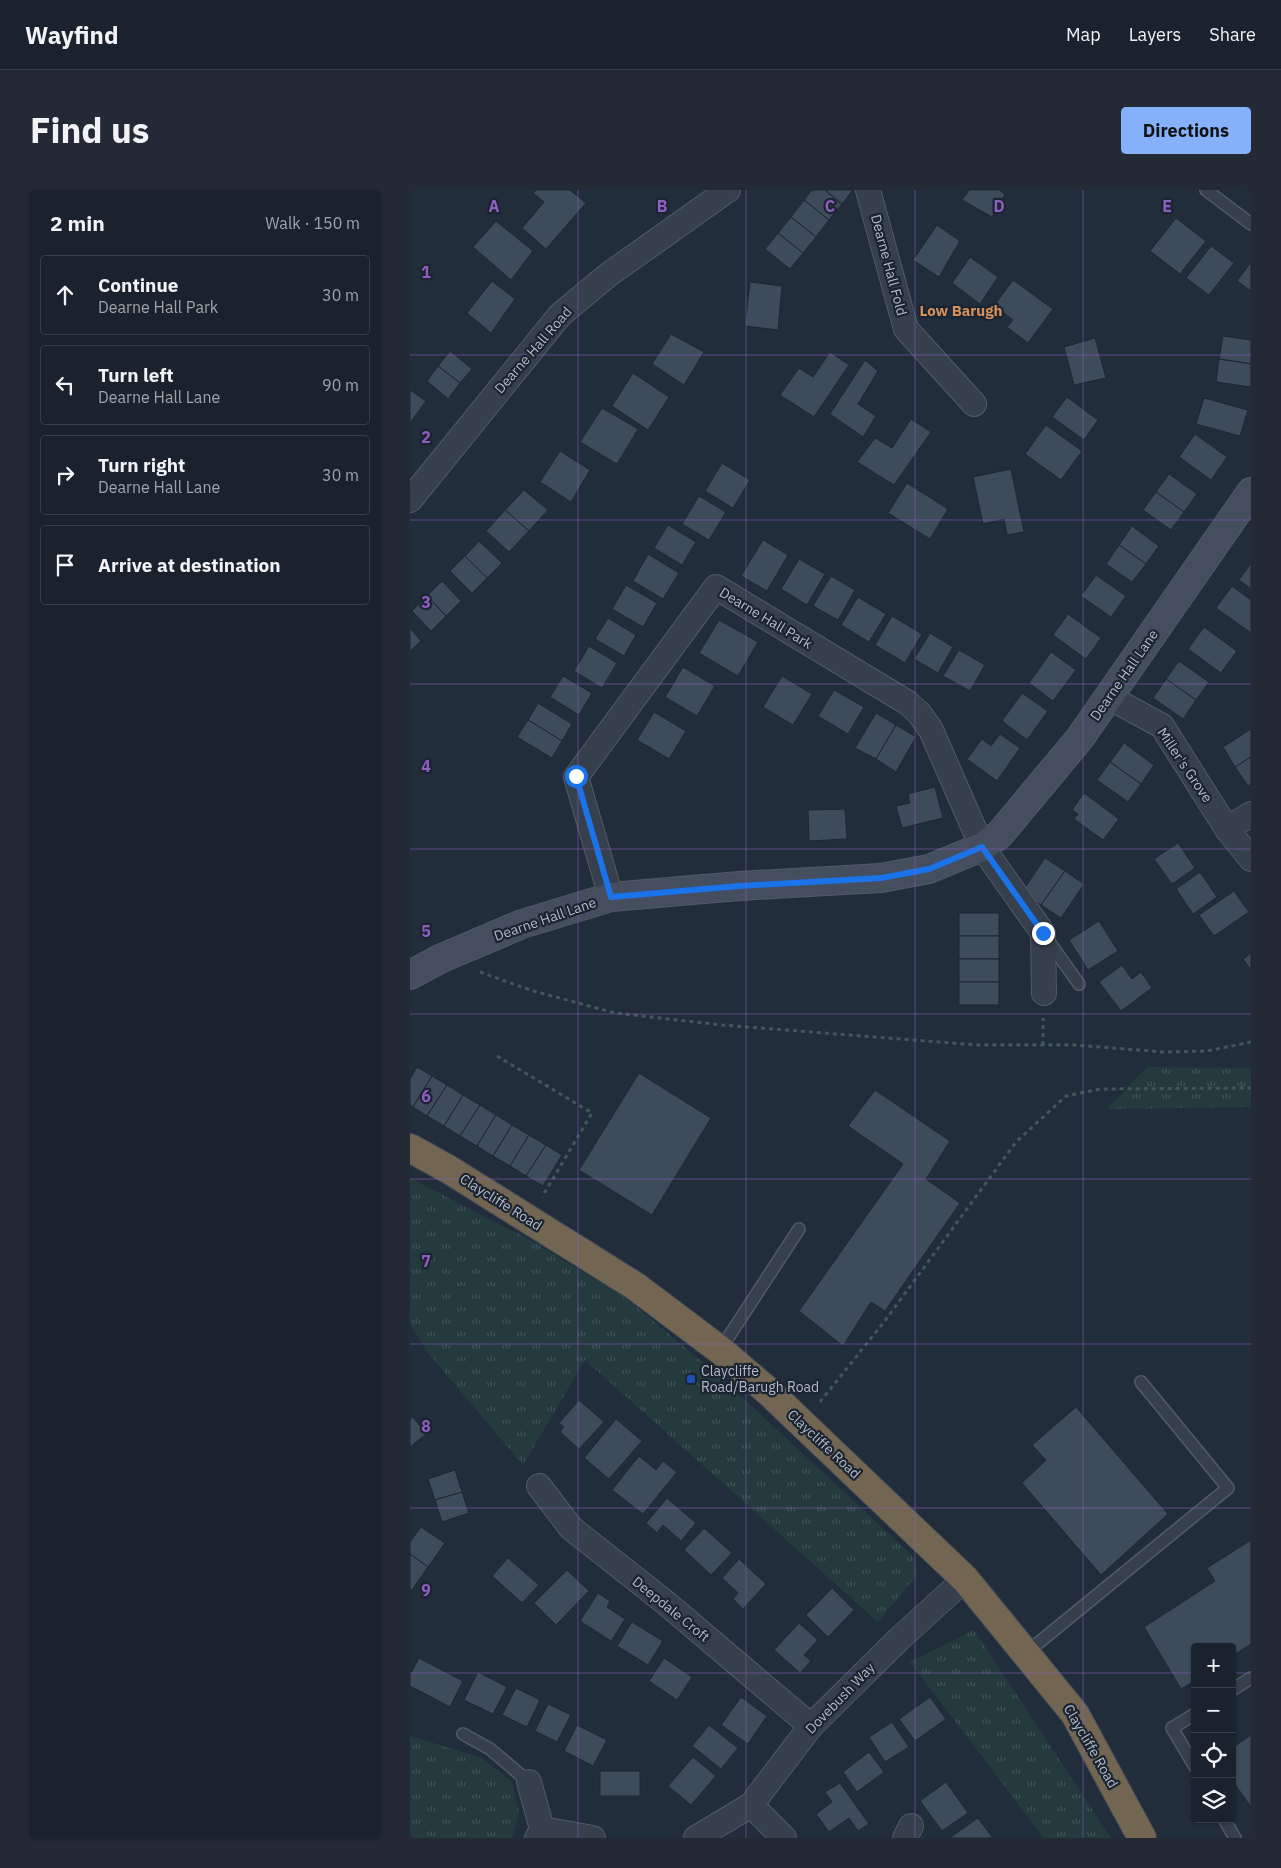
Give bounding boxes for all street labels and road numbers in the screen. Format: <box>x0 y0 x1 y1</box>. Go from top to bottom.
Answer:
street label: Dearne Hall Fold <box>867 212 911 318</box>
street label: Dearne Hall Road <box>490 303 576 397</box>
street label: Dearne Hall Park <box>716 583 816 653</box>
street label: Dearne Hall Lane <box>1086 626 1162 724</box>
street label: Miller's Grove <box>1153 724 1217 806</box>
street label: Dearne Hall Lane <box>491 893 599 945</box>
street label: Claycliffe Road <box>457 1170 545 1234</box>
street label: Claycliffe Road <box>784 1406 864 1482</box>
street label: Deepdale Croft <box>629 1572 713 1646</box>
street label: Dovebush Way <box>801 1658 879 1738</box>
street label: Claycliffe Road <box>1060 1701 1122 1791</box>

